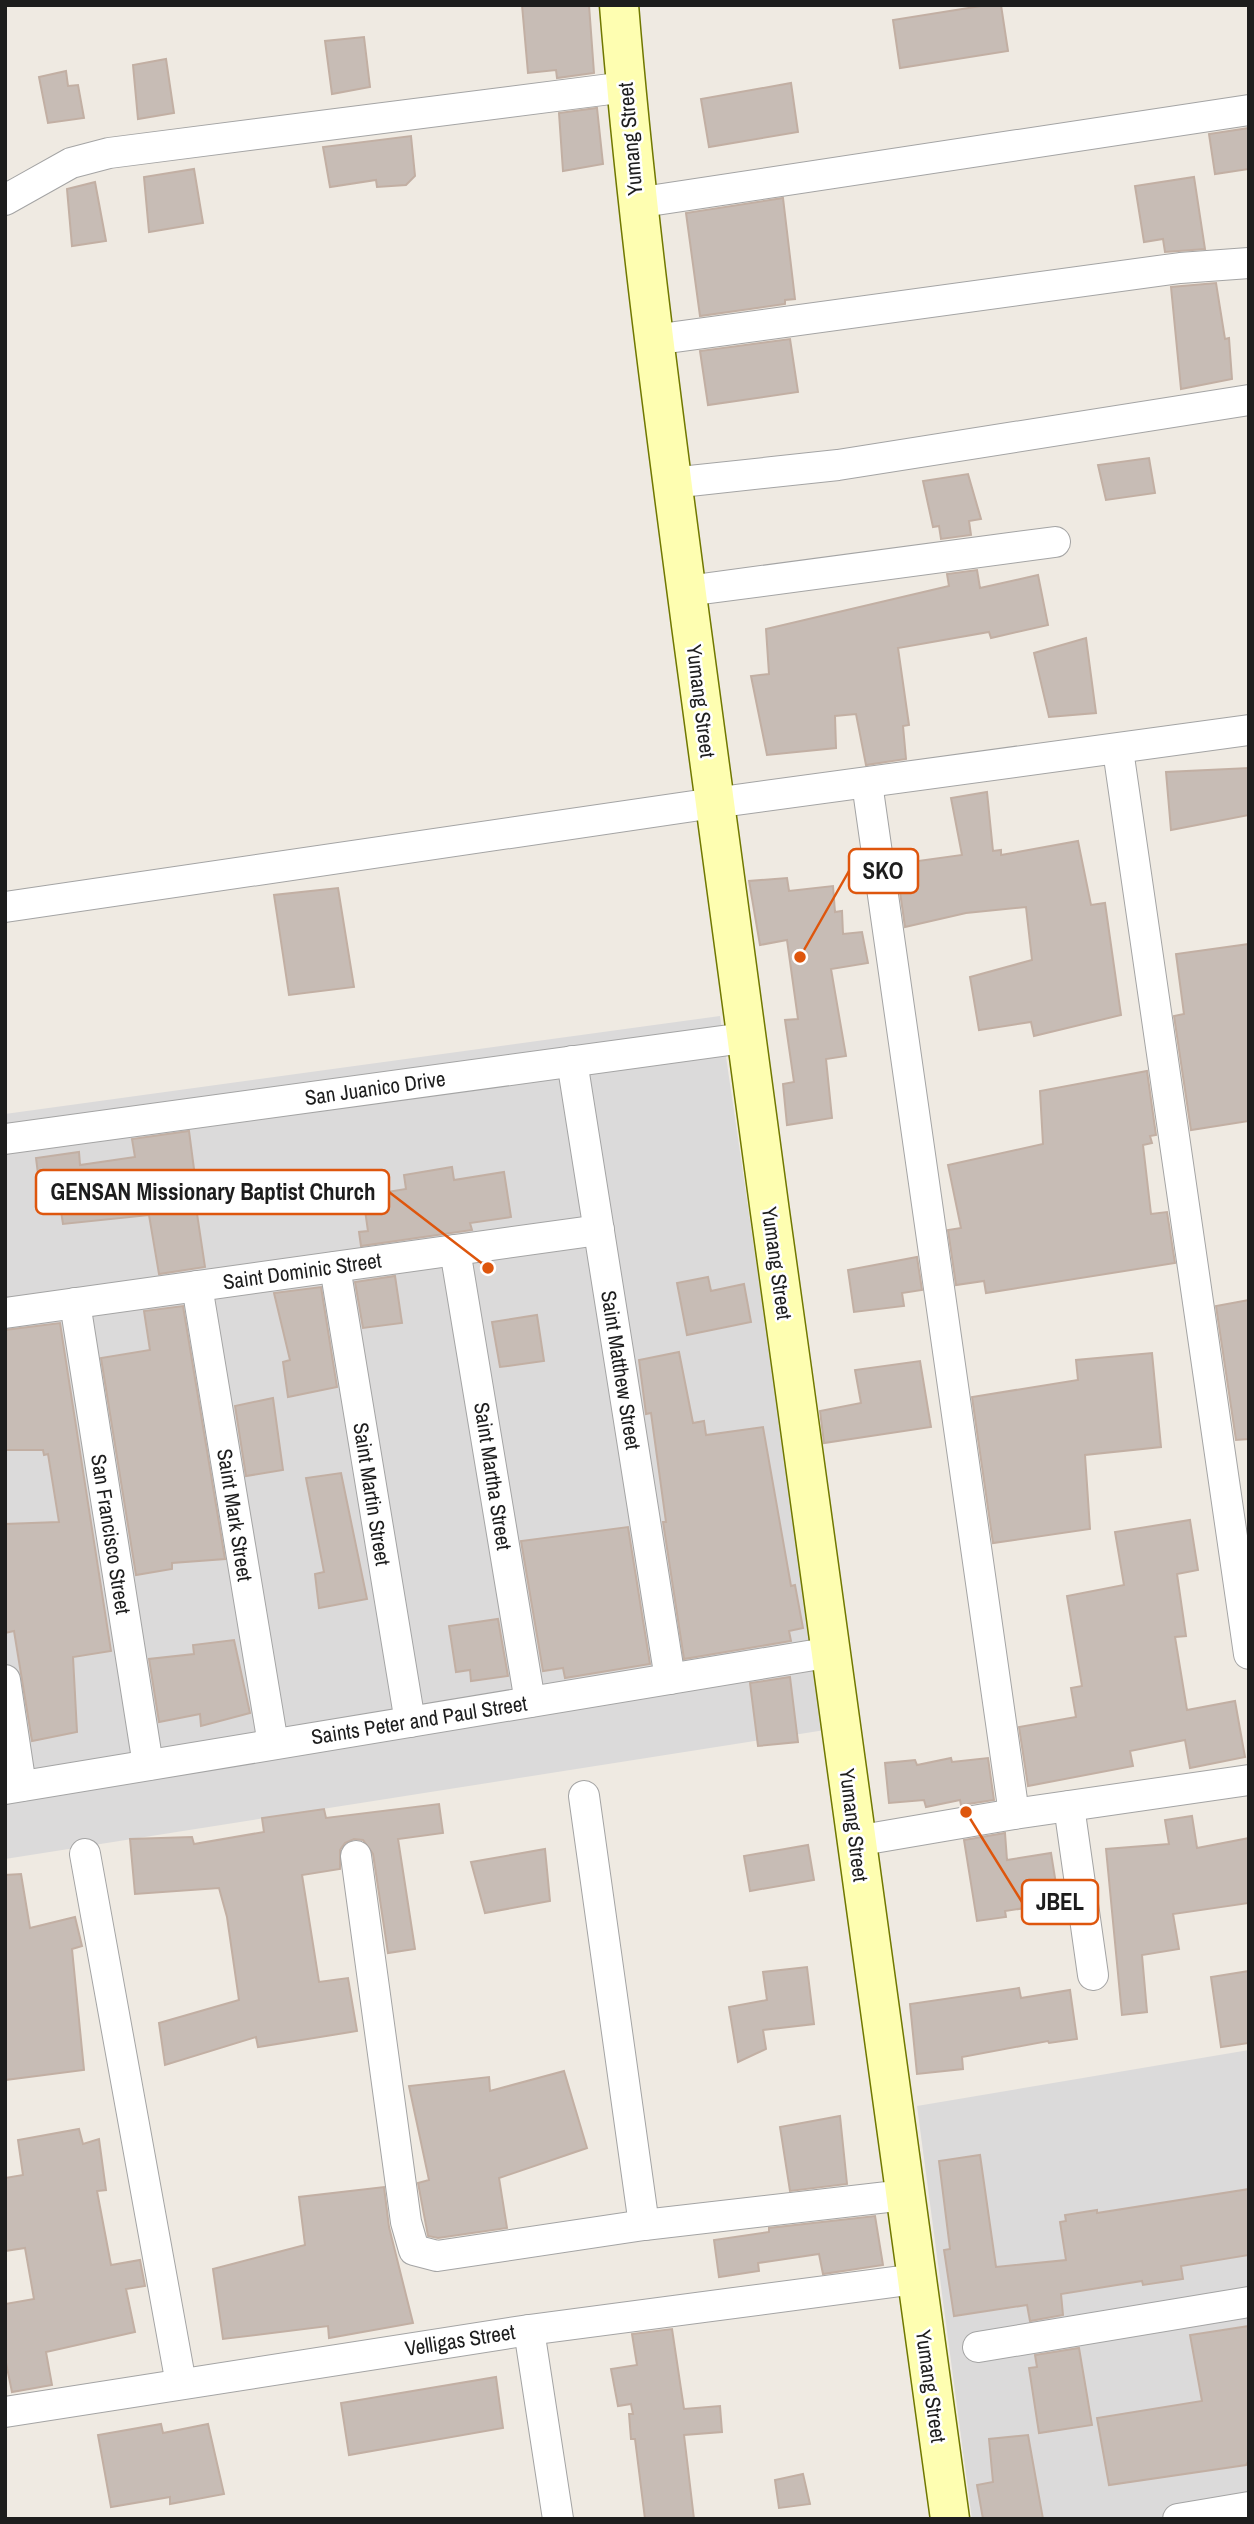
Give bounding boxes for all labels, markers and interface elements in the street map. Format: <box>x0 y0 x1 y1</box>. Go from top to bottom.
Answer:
street label: Yumang Street <box>611 81 649 197</box>
street label: Yumang Street <box>680 643 722 760</box>
callout: SKO <box>849 849 918 893</box>
text: SKO <box>863 855 903 886</box>
street label: San Juanico Drive <box>303 1064 447 1112</box>
callout: GENSAN Missionary Baptist Church <box>36 1170 389 1214</box>
text: GENSAN Missionary Baptist Church <box>51 1176 375 1207</box>
street label: Yumang Street <box>755 1205 799 1322</box>
street label: Saint Dominic Street <box>221 1245 383 1296</box>
street label: Saint Matthew Street <box>594 1288 648 1452</box>
street label: Saint Martha Street <box>467 1400 519 1552</box>
street label: Saint Martin Street <box>346 1420 398 1568</box>
street label: Saint Mark Street <box>210 1447 260 1584</box>
street label: San Francisco Street <box>84 1452 138 1616</box>
street label: Saints Peter and Paul Street <box>309 1689 529 1751</box>
street label: Yumang Street <box>833 1767 875 1884</box>
callout: JBEL <box>1022 1880 1098 1924</box>
text: JBEL <box>1036 1886 1084 1917</box>
street label: Velligas Street <box>403 2317 517 2363</box>
street label: Yumang Street <box>909 2328 953 2445</box>

